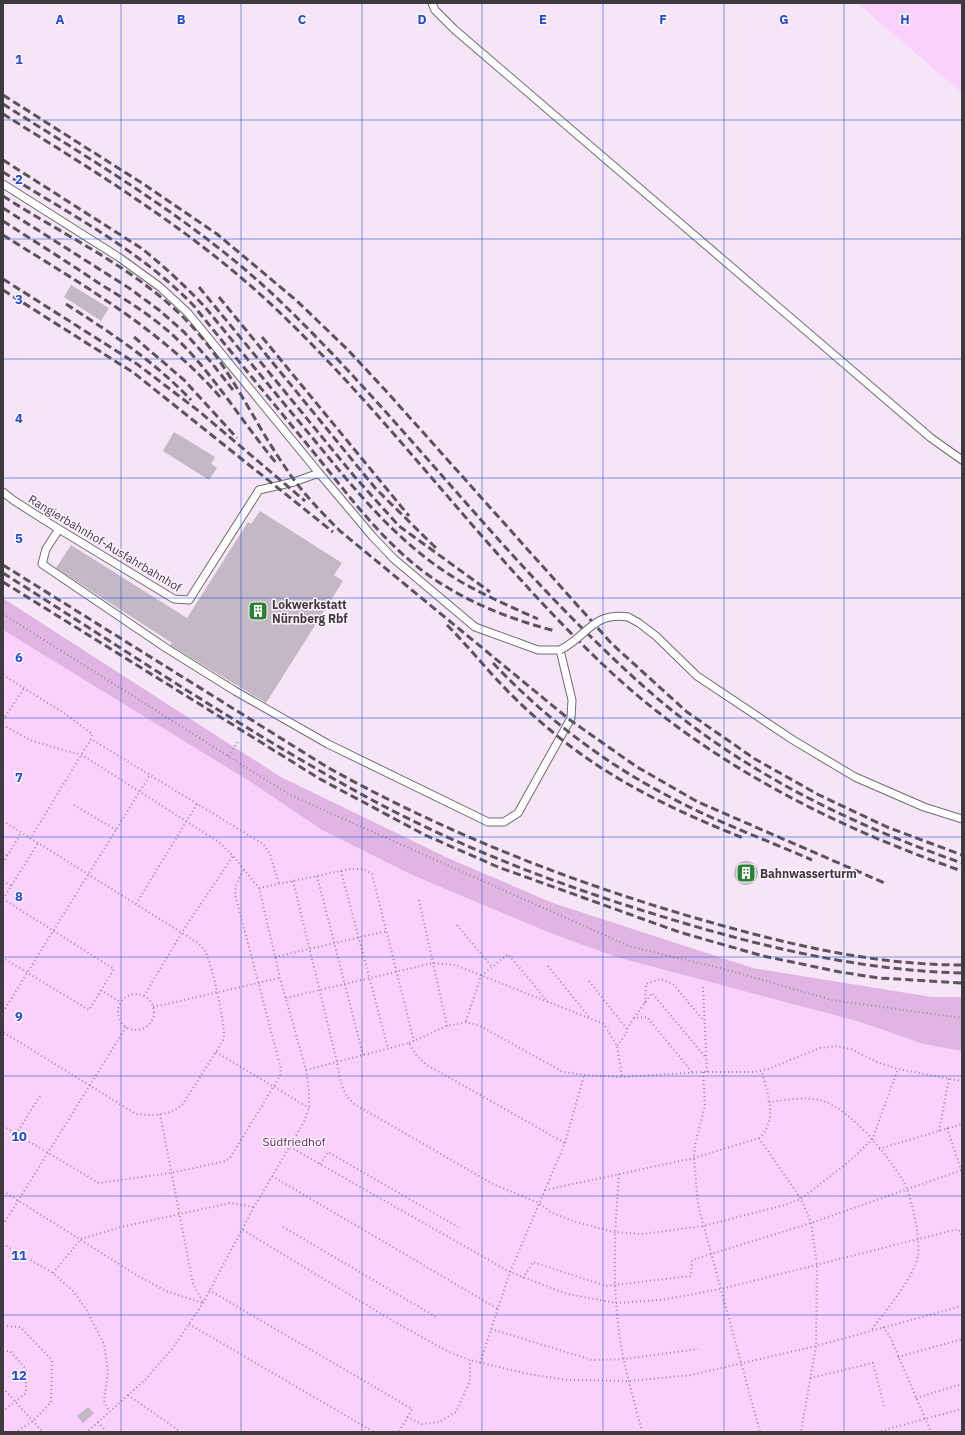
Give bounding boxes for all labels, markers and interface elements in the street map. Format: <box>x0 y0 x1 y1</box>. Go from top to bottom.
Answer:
text: A <box>56 11 65 28</box>
text: B <box>177 11 186 28</box>
text: C <box>298 11 307 28</box>
text: D <box>417 11 427 28</box>
text: E <box>539 11 547 28</box>
text: F <box>659 11 667 28</box>
text: G <box>779 11 789 28</box>
text: H <box>900 11 910 28</box>
text: 1 <box>15 51 23 68</box>
text: 2 <box>15 171 23 188</box>
text: 3 <box>15 291 23 308</box>
text: 4 <box>15 410 23 427</box>
street label: Rangierbahnhof-Ausfahrbahnhof <box>26 491 184 595</box>
text: 5 <box>15 530 23 547</box>
place label: Lokwerkstatt Nürnberg Rbf <box>272 597 348 626</box>
building icon: Lokwerkstatt Nürnberg Rbf <box>247 600 269 622</box>
text: 6 <box>15 649 23 666</box>
text: 7 <box>15 769 23 786</box>
building icon: Bahnwasserturm <box>735 862 757 884</box>
place label: Bahnwasserturm <box>760 866 857 881</box>
text: 8 <box>15 888 23 905</box>
text: 9 <box>15 1008 23 1025</box>
text: 10 <box>11 1128 27 1145</box>
park label: Südfriedhof <box>263 1134 326 1149</box>
text: 11 <box>11 1247 27 1264</box>
text: 12 <box>11 1367 27 1384</box>

